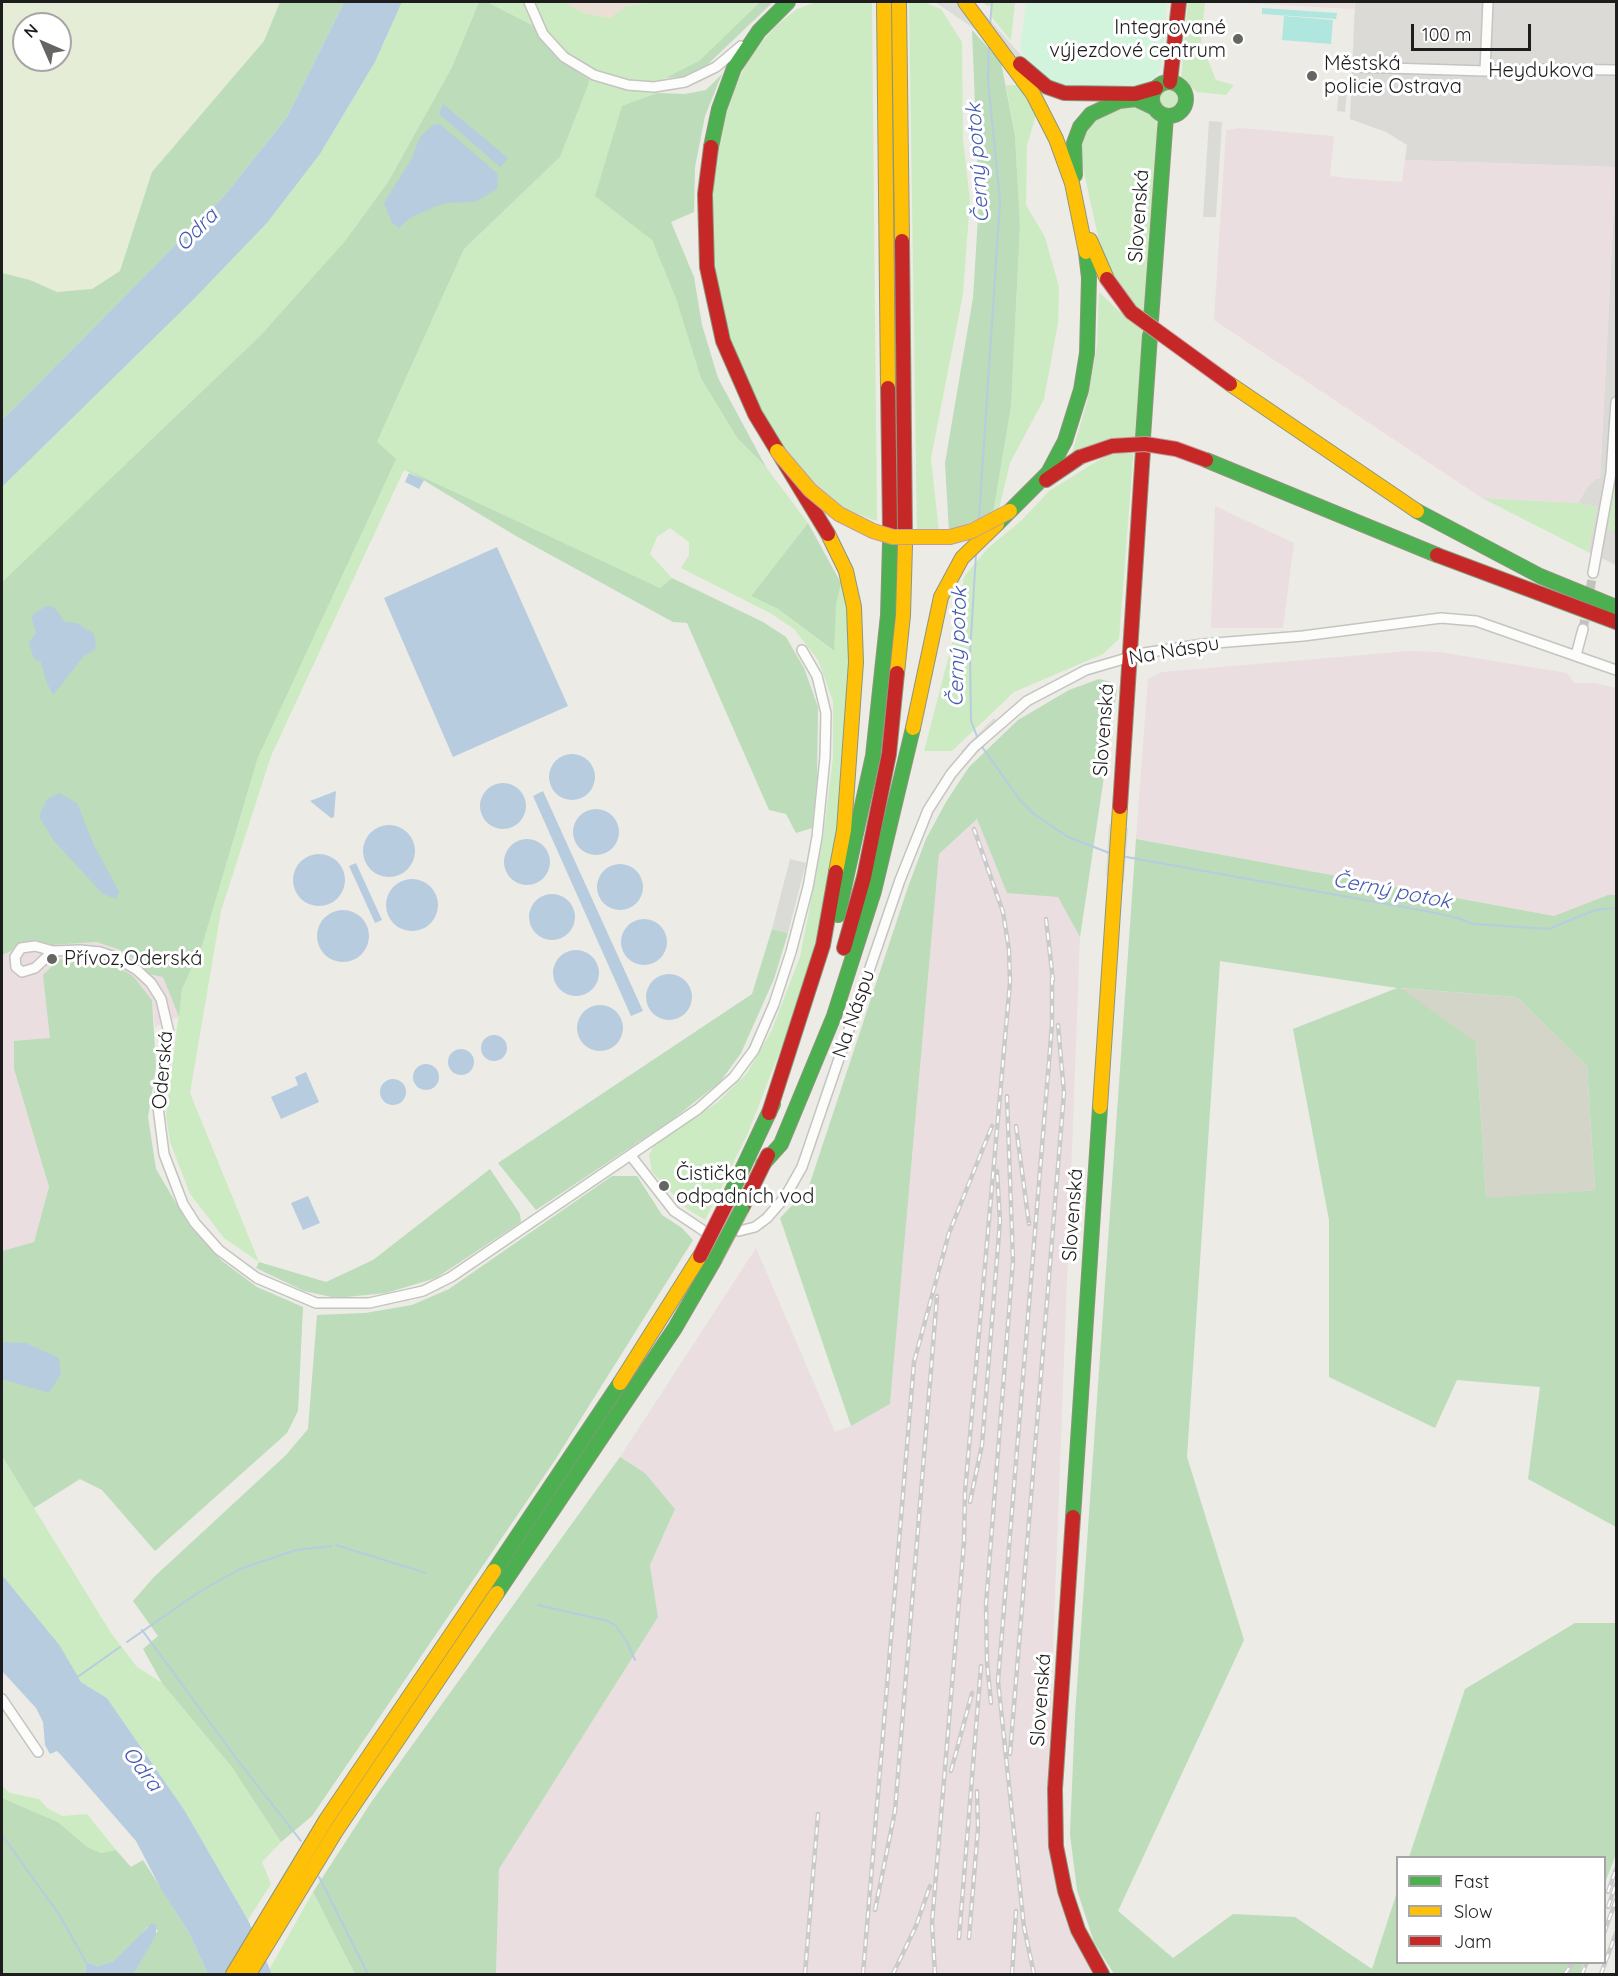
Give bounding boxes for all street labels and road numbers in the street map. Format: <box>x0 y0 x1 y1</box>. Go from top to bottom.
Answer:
street label: Heydukova <box>1488 59 1594 83</box>
street label: Slovenská <box>1124 169 1154 263</box>
street label: Na Náspu <box>1127 631 1221 671</box>
street label: Slovenská <box>1089 683 1119 777</box>
street label: Na Náspu <box>828 967 880 1061</box>
street label: Oderská <box>148 1030 178 1110</box>
street label: Slovenská <box>1058 1168 1088 1262</box>
street label: Slovenská <box>1026 1653 1056 1747</box>

